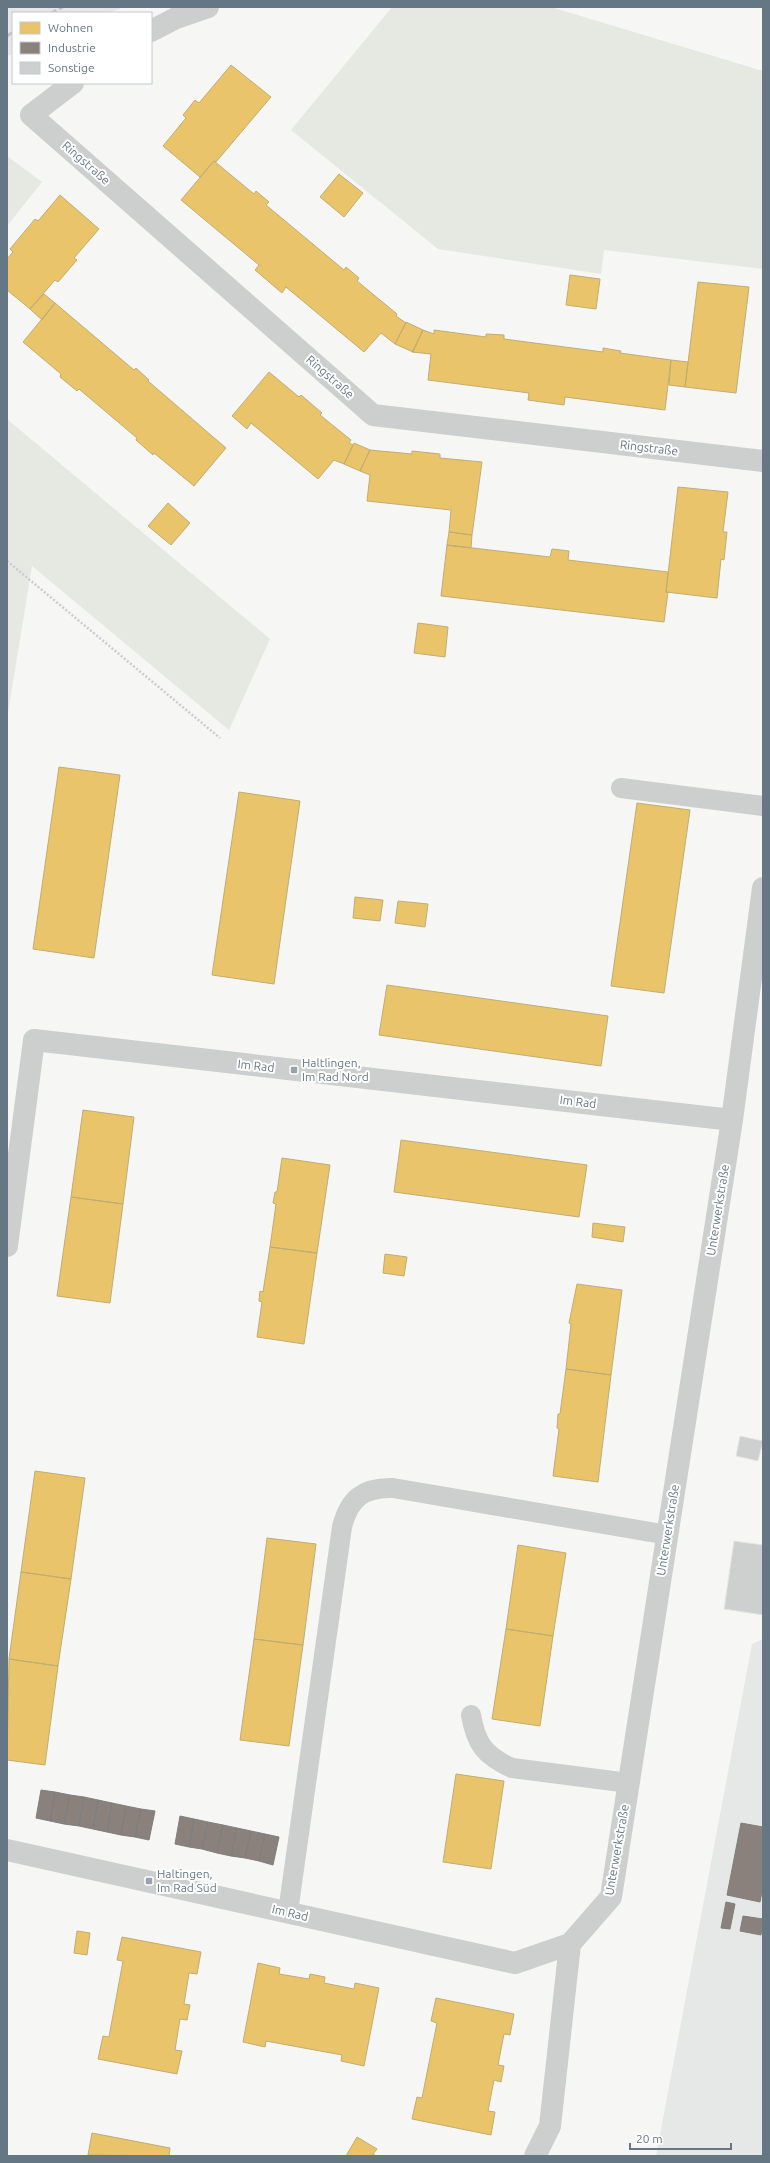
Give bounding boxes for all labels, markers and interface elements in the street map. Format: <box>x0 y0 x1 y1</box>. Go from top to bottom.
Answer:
legend <box>12 12 152 84</box>
text: Wohnen <box>48 21 93 34</box>
text: Industrie <box>48 41 96 54</box>
text: Sonstige <box>48 61 95 74</box>
street label: Ringstraße <box>60 138 113 187</box>
street label: Ringstraße <box>304 352 357 401</box>
street label: Ringstraße <box>619 437 679 458</box>
place label: Haltlingen, Im Rad Nord <box>302 1056 369 1083</box>
street label: Im Rad <box>237 1057 275 1074</box>
marker: Haltlingen, Im Rad Nord <box>289 1065 299 1075</box>
street label: Im Rad <box>559 1093 597 1110</box>
street label: Unterwerkstraße <box>704 1163 731 1256</box>
street label: Unterwerkstraße <box>654 1483 681 1576</box>
street label: Unterwerkstraße <box>602 1803 631 1896</box>
place label: Haltingen, Im Rad Süd <box>157 1867 217 1894</box>
marker: Haltingen, Im Rad Süd <box>144 1876 154 1886</box>
street label: Im Rad <box>271 1902 310 1923</box>
scale bar <box>630 2125 731 2151</box>
text: 20 m <box>636 2132 663 2145</box>

